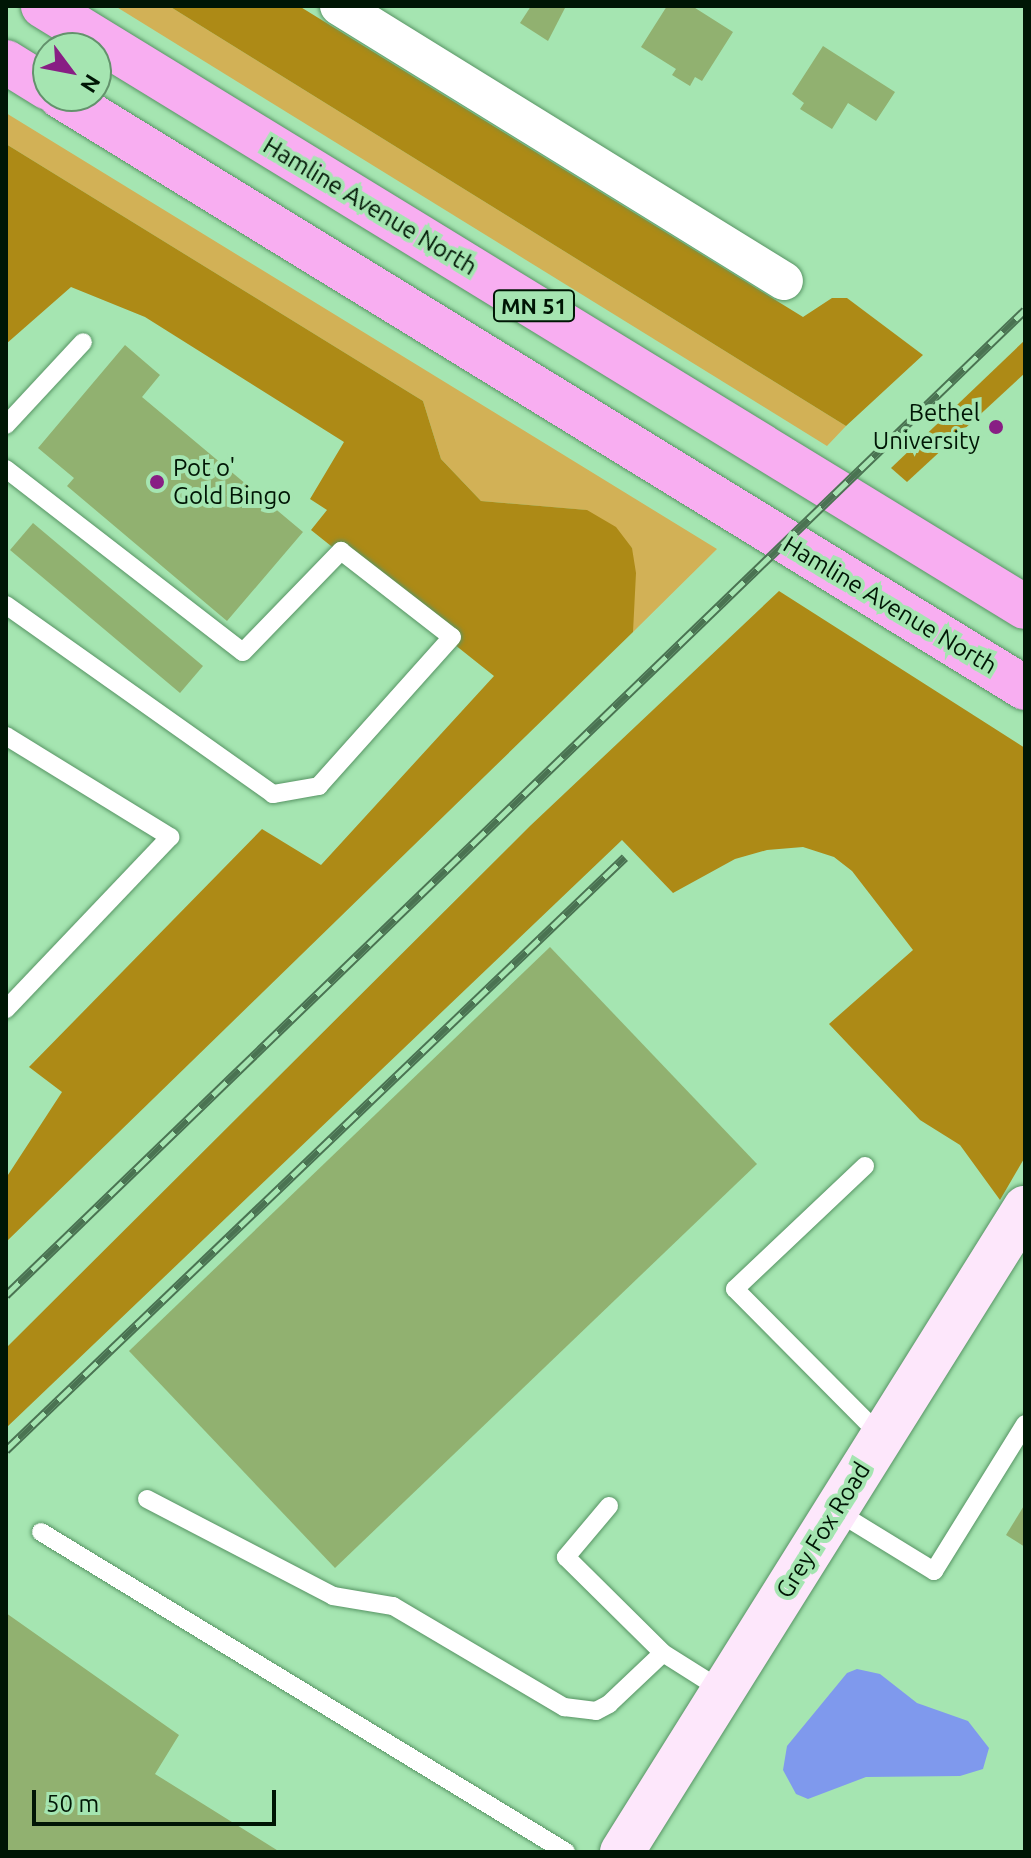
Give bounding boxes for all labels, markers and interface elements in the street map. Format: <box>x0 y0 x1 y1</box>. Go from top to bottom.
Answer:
north arrow <box>32 32 112 112</box>
text: N <box>76 70 106 98</box>
street label: Hamline Avenue North <box>258 131 482 281</box>
road number: MN 51 <box>492 288 576 324</box>
place label: Bethel University <box>873 399 980 455</box>
marker: Bethel University <box>987 418 1005 436</box>
place label: Pot o' Gold Bingo <box>173 454 291 510</box>
marker: Pot o' Gold Bingo <box>148 473 166 491</box>
street label: Hamline Avenue North <box>778 530 1002 680</box>
street label: Grey Fox Road <box>770 1457 876 1603</box>
scale bar <box>36 1774 280 1824</box>
text: 50 m <box>46 1790 99 1817</box>

